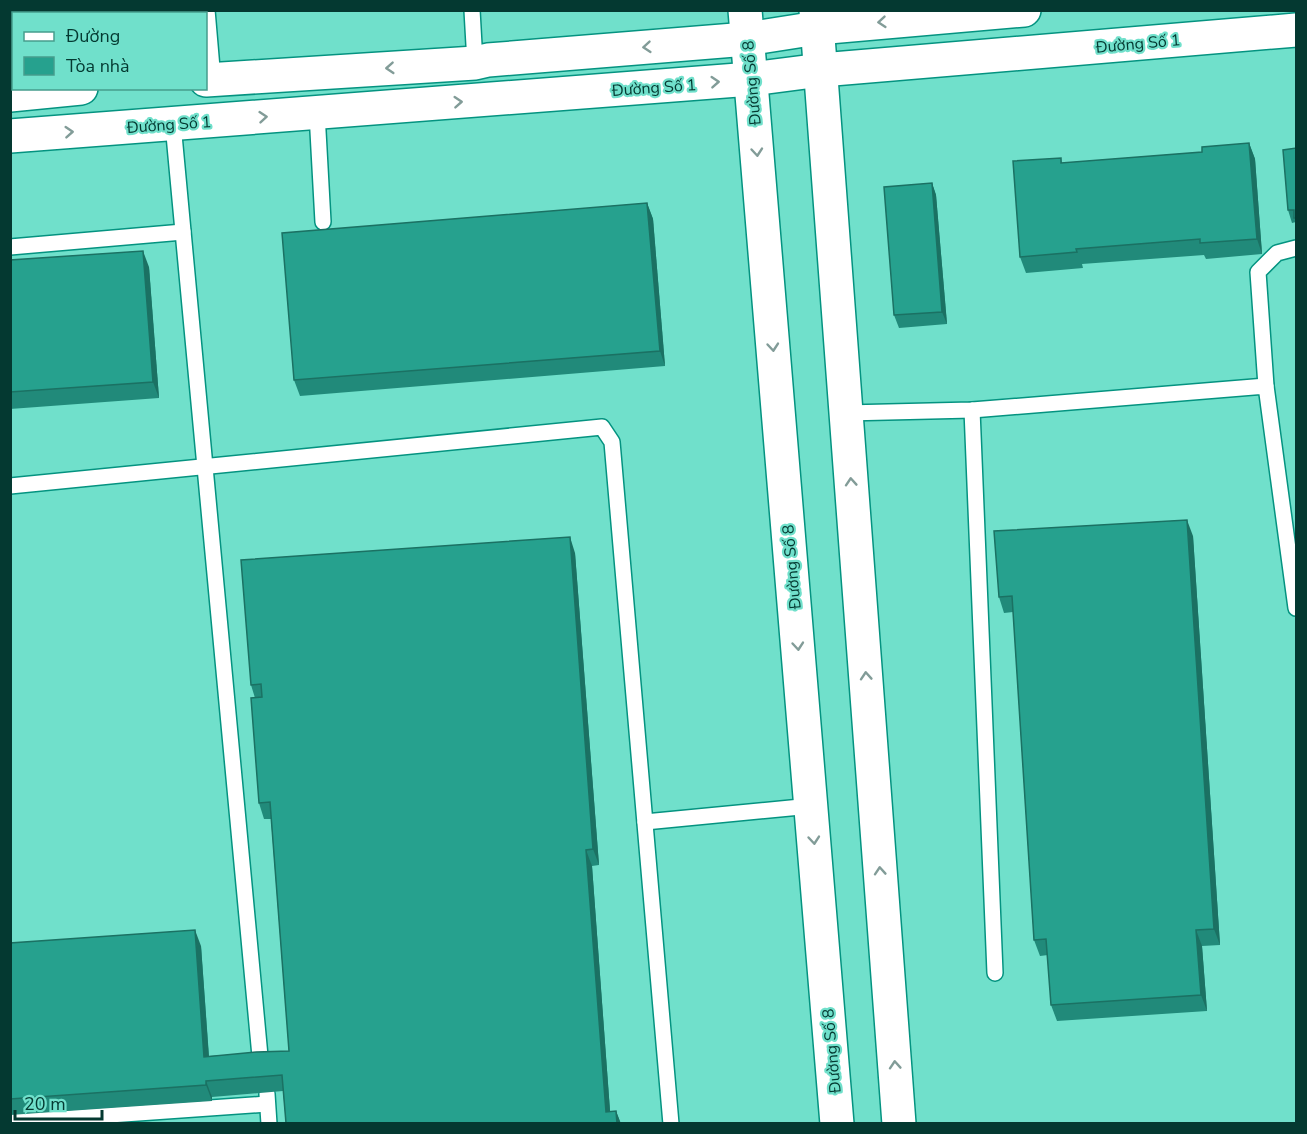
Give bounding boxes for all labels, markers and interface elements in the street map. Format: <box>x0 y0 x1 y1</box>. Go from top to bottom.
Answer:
legend <box>12 12 207 90</box>
one-way arrow <box>878 15 887 28</box>
text: Đường <box>65 24 120 48</box>
street label: Đường Số 1 <box>1094 29 1181 59</box>
one-way arrow <box>642 40 651 53</box>
street label: Đường Số 8 <box>737 40 767 127</box>
text: Tòa nhà <box>66 54 130 78</box>
one-way arrow <box>385 62 394 75</box>
street label: Đường Số 1 <box>610 74 697 102</box>
one-way arrow <box>710 76 719 89</box>
one-way arrow <box>453 96 462 109</box>
street label: Đường Số 1 <box>125 111 212 139</box>
one-way arrow <box>259 111 268 124</box>
one-way arrow <box>64 125 73 138</box>
one-way arrow <box>750 148 763 157</box>
one-way arrow <box>766 342 779 351</box>
one-way arrow <box>845 477 858 486</box>
street label: Đường Số 8 <box>777 524 807 611</box>
one-way arrow <box>791 641 804 650</box>
one-way arrow <box>860 672 873 681</box>
one-way arrow <box>807 836 820 845</box>
one-way arrow <box>874 866 887 875</box>
street label: Đường Số 8 <box>817 1008 847 1095</box>
one-way arrow <box>889 1061 902 1070</box>
scale bar <box>15 1083 102 1121</box>
text: 20 m <box>24 1092 66 1116</box>

